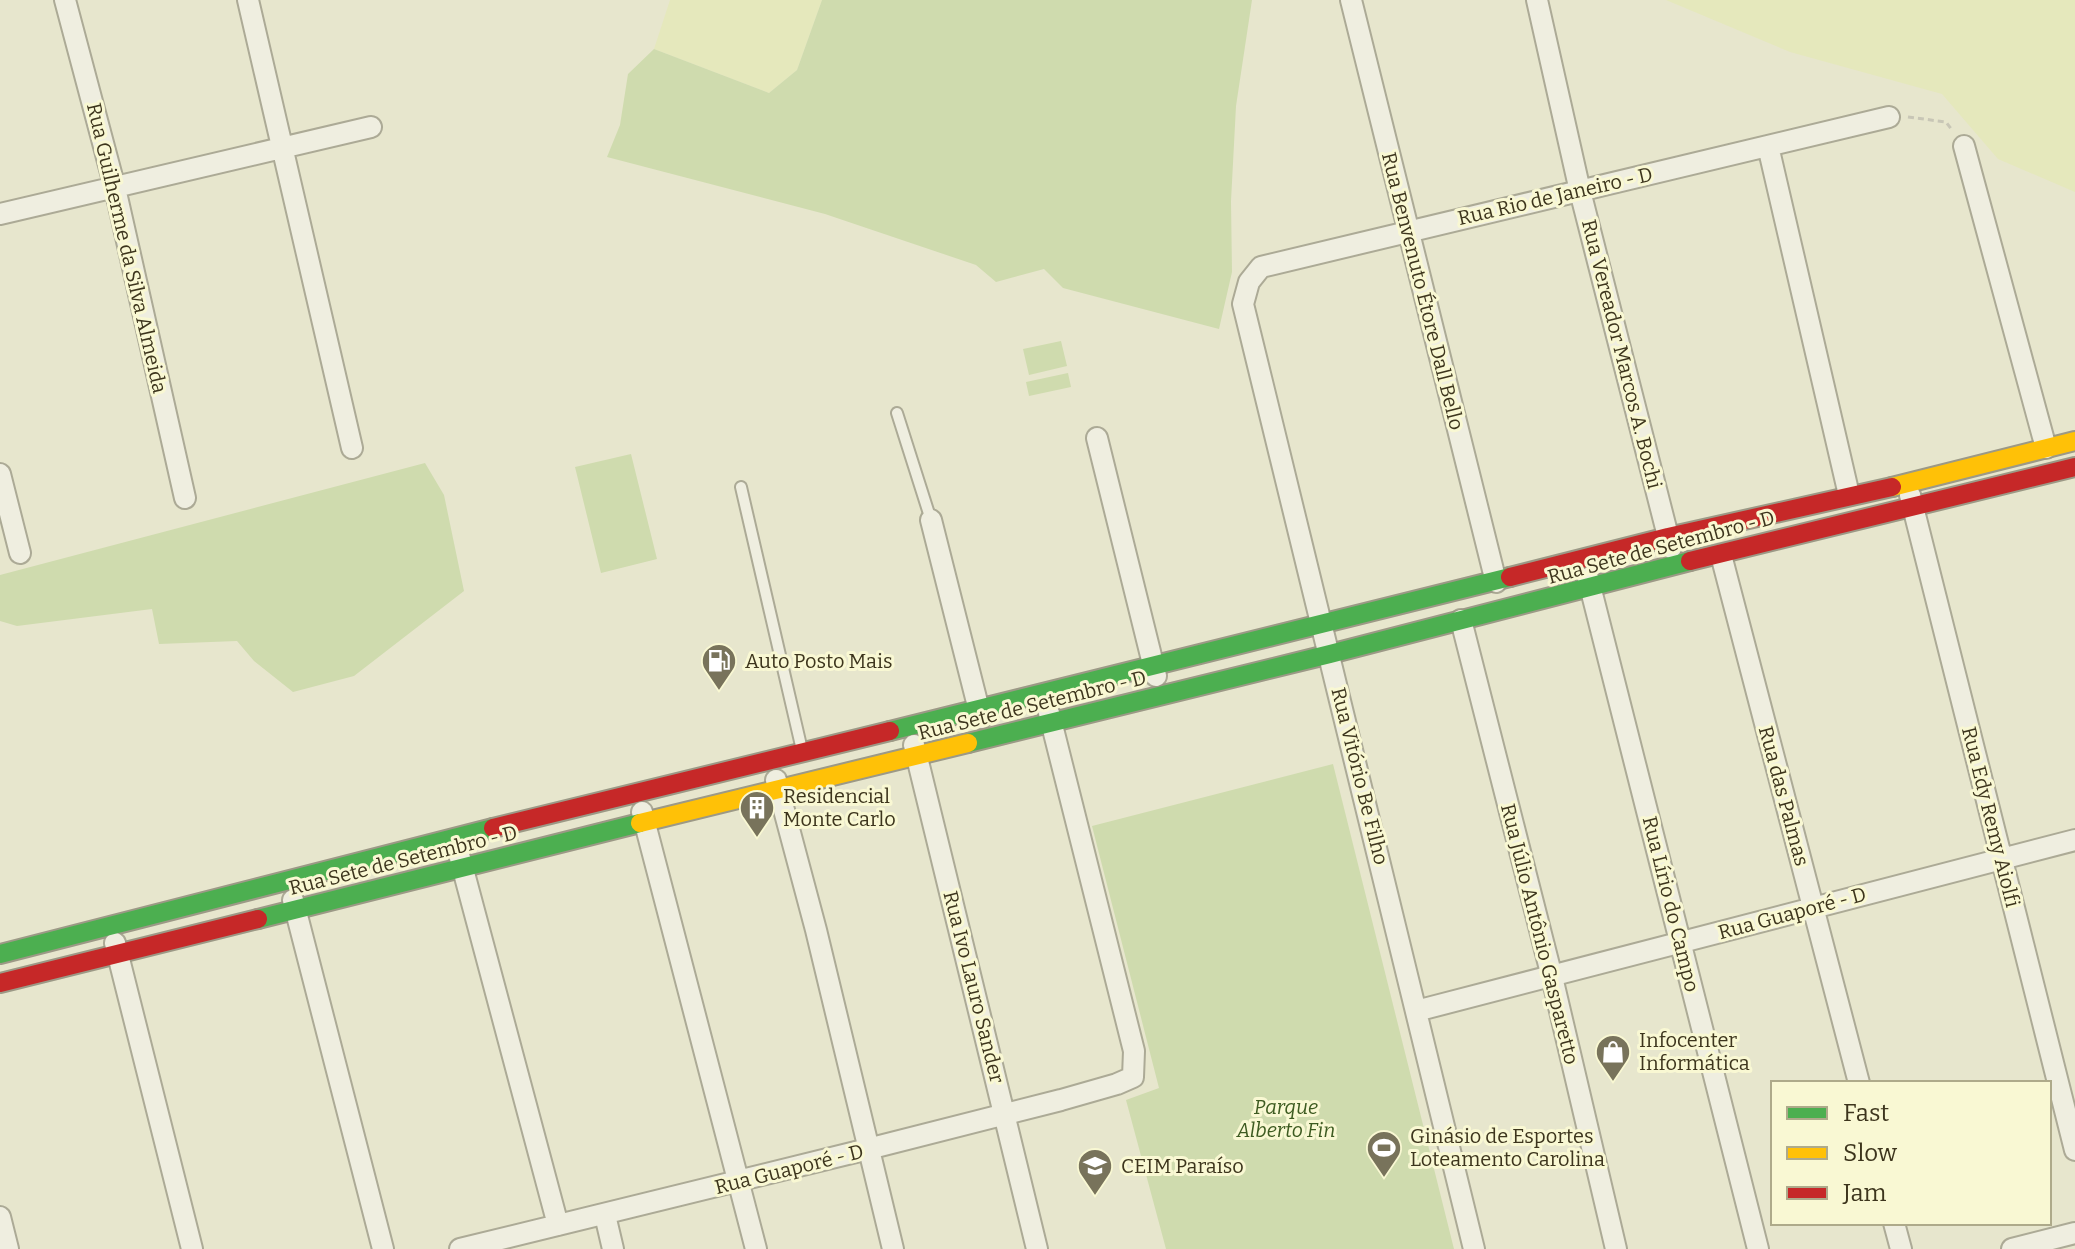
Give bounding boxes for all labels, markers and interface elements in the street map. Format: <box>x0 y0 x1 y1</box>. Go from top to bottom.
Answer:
street label: Rua Guilherme da Silva Almeida <box>82 100 172 396</box>
street label: Rua Benvenuto Étore Dall Bello <box>1377 150 1469 432</box>
street label: Rua Rio de Janeiro - D <box>1455 162 1655 230</box>
street label: Rua Vereador Marcos A. Bochi <box>1577 217 1667 491</box>
street label: Rua Sete de Setembro - D <box>1545 505 1777 589</box>
fuel station icon: Auto Posto Mais <box>700 642 738 692</box>
place label: Auto Posto Mais <box>745 649 893 673</box>
street label: Rua Sete de Setembro - D <box>915 665 1149 745</box>
street label: Rua Vitório Be Filho <box>1326 685 1394 867</box>
street label: Rua das Palmas <box>1754 723 1814 869</box>
street label: Rua Edy Remy Aiolfi <box>1957 724 2025 910</box>
place label: Residencial Monte Carlo <box>783 784 896 831</box>
building icon: Residencial Monte Carlo <box>738 789 776 839</box>
street label: Rua Júlio Antônio Gasparetto <box>1496 801 1584 1067</box>
street label: Rua Lírio do Campo <box>1638 814 1704 994</box>
street label: Rua Sete de Setembro - D <box>286 820 520 900</box>
street label: Rua Guaporé - D <box>1715 882 1869 944</box>
street label: Rua Ivo Lauro Sander <box>939 888 1010 1086</box>
place label: Infocenter Informática <box>1639 1028 1750 1075</box>
shop icon: Infocenter Informática <box>1594 1033 1632 1083</box>
legend <box>1771 1081 2051 1225</box>
park label: Parque Alberto Fin <box>1236 1095 1335 1142</box>
text: Fast <box>1843 1099 1889 1127</box>
place label: Ginásio de Esportes Loteamento Carolina <box>1410 1124 1605 1171</box>
sports icon: Ginásio de Esportes Loteamento Carolina <box>1365 1129 1403 1179</box>
street label: Rua Guaporé - D <box>712 1139 866 1199</box>
text: Slow <box>1843 1139 1898 1167</box>
school or university icon: CEIM Paraíso <box>1076 1147 1114 1197</box>
place label: CEIM Paraíso <box>1121 1154 1244 1178</box>
text: Jam <box>1842 1179 1887 1207</box>

